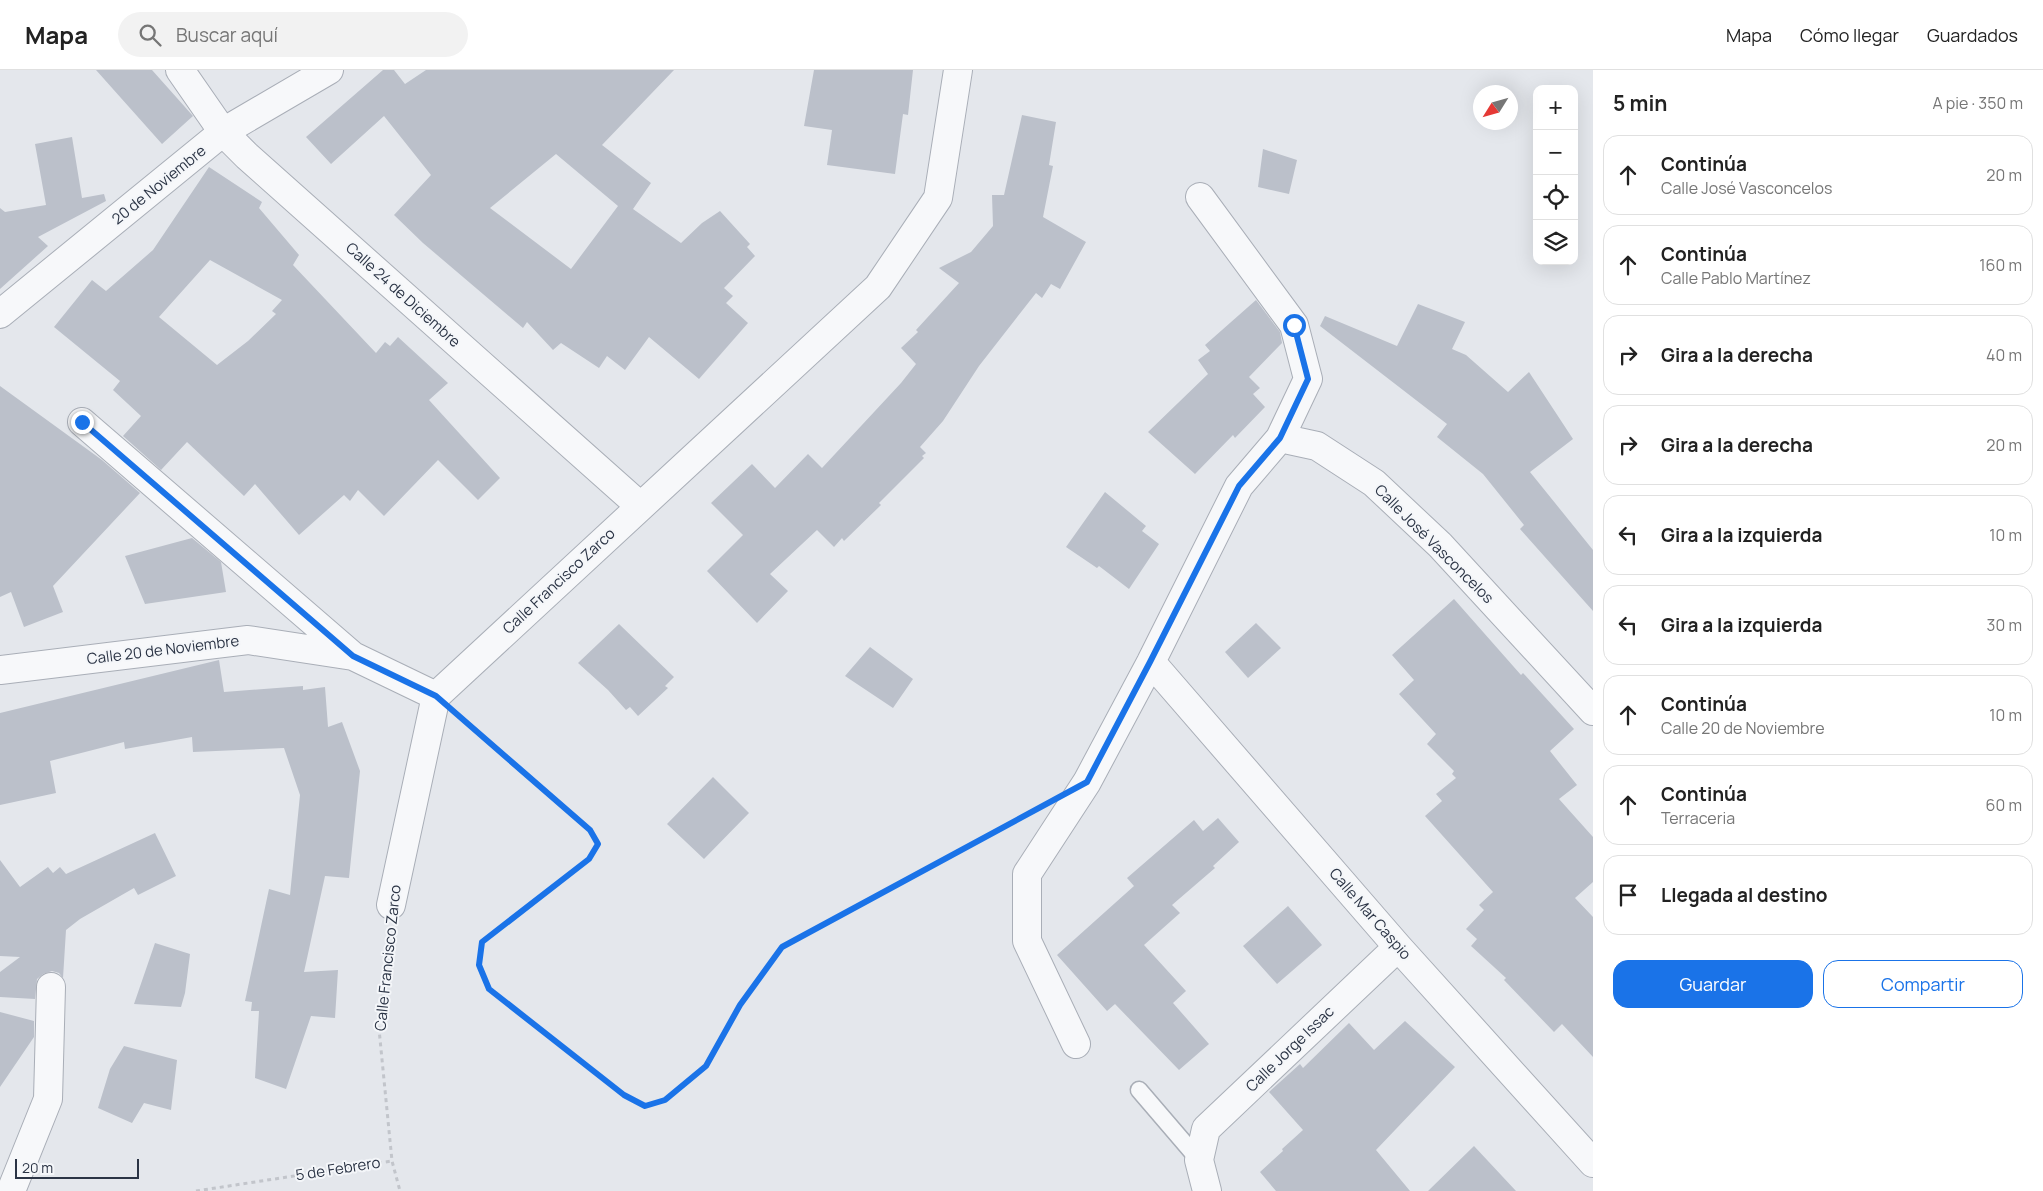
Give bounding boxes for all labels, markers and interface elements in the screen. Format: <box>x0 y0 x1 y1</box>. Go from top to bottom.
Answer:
search box <box>118 12 468 57</box>
text: Mapa <box>25 18 88 51</box>
icon: search <box>136 21 164 49</box>
text: Buscar aquí <box>176 22 278 48</box>
text: Mapa <box>1726 23 1772 47</box>
text: Cómo llegar <box>1800 23 1899 47</box>
text: Guardados <box>1927 23 2018 47</box>
north arrow <box>1473 85 1518 130</box>
map controls <box>1533 85 1578 265</box>
button: + <box>1533 85 1578 130</box>
text: 5 min <box>1613 89 1667 117</box>
text: A pie · 350 m <box>1932 92 2023 114</box>
button: − <box>1533 130 1578 175</box>
street label: 20 de Noviembre <box>107 140 210 229</box>
text: Continúa <box>1661 151 1747 177</box>
icon: ahead <box>1614 161 1642 189</box>
text: 20 m <box>1986 164 2022 186</box>
button: locate <box>1533 175 1578 220</box>
text: Calle José Vasconcelos <box>1661 177 1832 199</box>
button: layers <box>1533 220 1578 265</box>
street label: Calle 24 de Diciembre <box>341 237 465 352</box>
text: Continúa <box>1661 241 1747 267</box>
icon: ahead <box>1614 251 1642 279</box>
text: 160 m <box>1979 254 2022 276</box>
text: Calle Pablo Martínez <box>1661 267 1811 289</box>
route start <box>1283 314 1306 337</box>
icon: right <box>1614 341 1642 369</box>
text: Gira a la derecha <box>1661 342 1813 368</box>
text: 40 m <box>1986 344 2022 366</box>
route end <box>71 411 94 434</box>
icon: right <box>1614 431 1642 459</box>
text: Gira a la derecha <box>1661 432 1813 458</box>
text: 20 m <box>1986 434 2022 456</box>
street label: Calle José Vasconcelos <box>1370 479 1499 608</box>
icon: left <box>1614 521 1642 549</box>
text: Gira a la izquierda <box>1661 522 1822 548</box>
street label: Calle Francisco Zarco <box>498 523 620 638</box>
text: 10 m <box>1989 524 2022 546</box>
icon: left <box>1614 611 1642 639</box>
text: Gira a la izquierda <box>1661 612 1822 638</box>
text: 30 m <box>1987 614 2022 636</box>
street label: Calle 20 de Noviembre <box>86 630 241 669</box>
text: Continúa <box>1661 691 1747 717</box>
icon: ahead <box>1614 701 1642 729</box>
text: 10 m <box>1989 704 2022 726</box>
text: Calle 20 de Noviembre <box>1661 717 1825 739</box>
text: Continúa <box>1661 781 1747 807</box>
icon: ahead <box>1614 791 1642 819</box>
text: 60 m <box>1986 794 2022 816</box>
text: Terraceria <box>1661 807 1735 829</box>
street label: Calle Mar Caspio <box>1325 863 1416 964</box>
icon: arrive <box>1614 881 1642 909</box>
text: Llegada al destino <box>1661 882 1828 908</box>
street label: Calle Francisco Zarco <box>369 884 406 1032</box>
button: Guardar <box>1613 960 1813 1008</box>
button: Compartir <box>1823 960 2023 1008</box>
street label: Calle Jorge Issac <box>1241 1001 1338 1096</box>
street label: 5 de Febrero <box>294 1151 382 1186</box>
scale bar <box>15 1156 139 1179</box>
text: 20 m <box>22 1158 53 1177</box>

